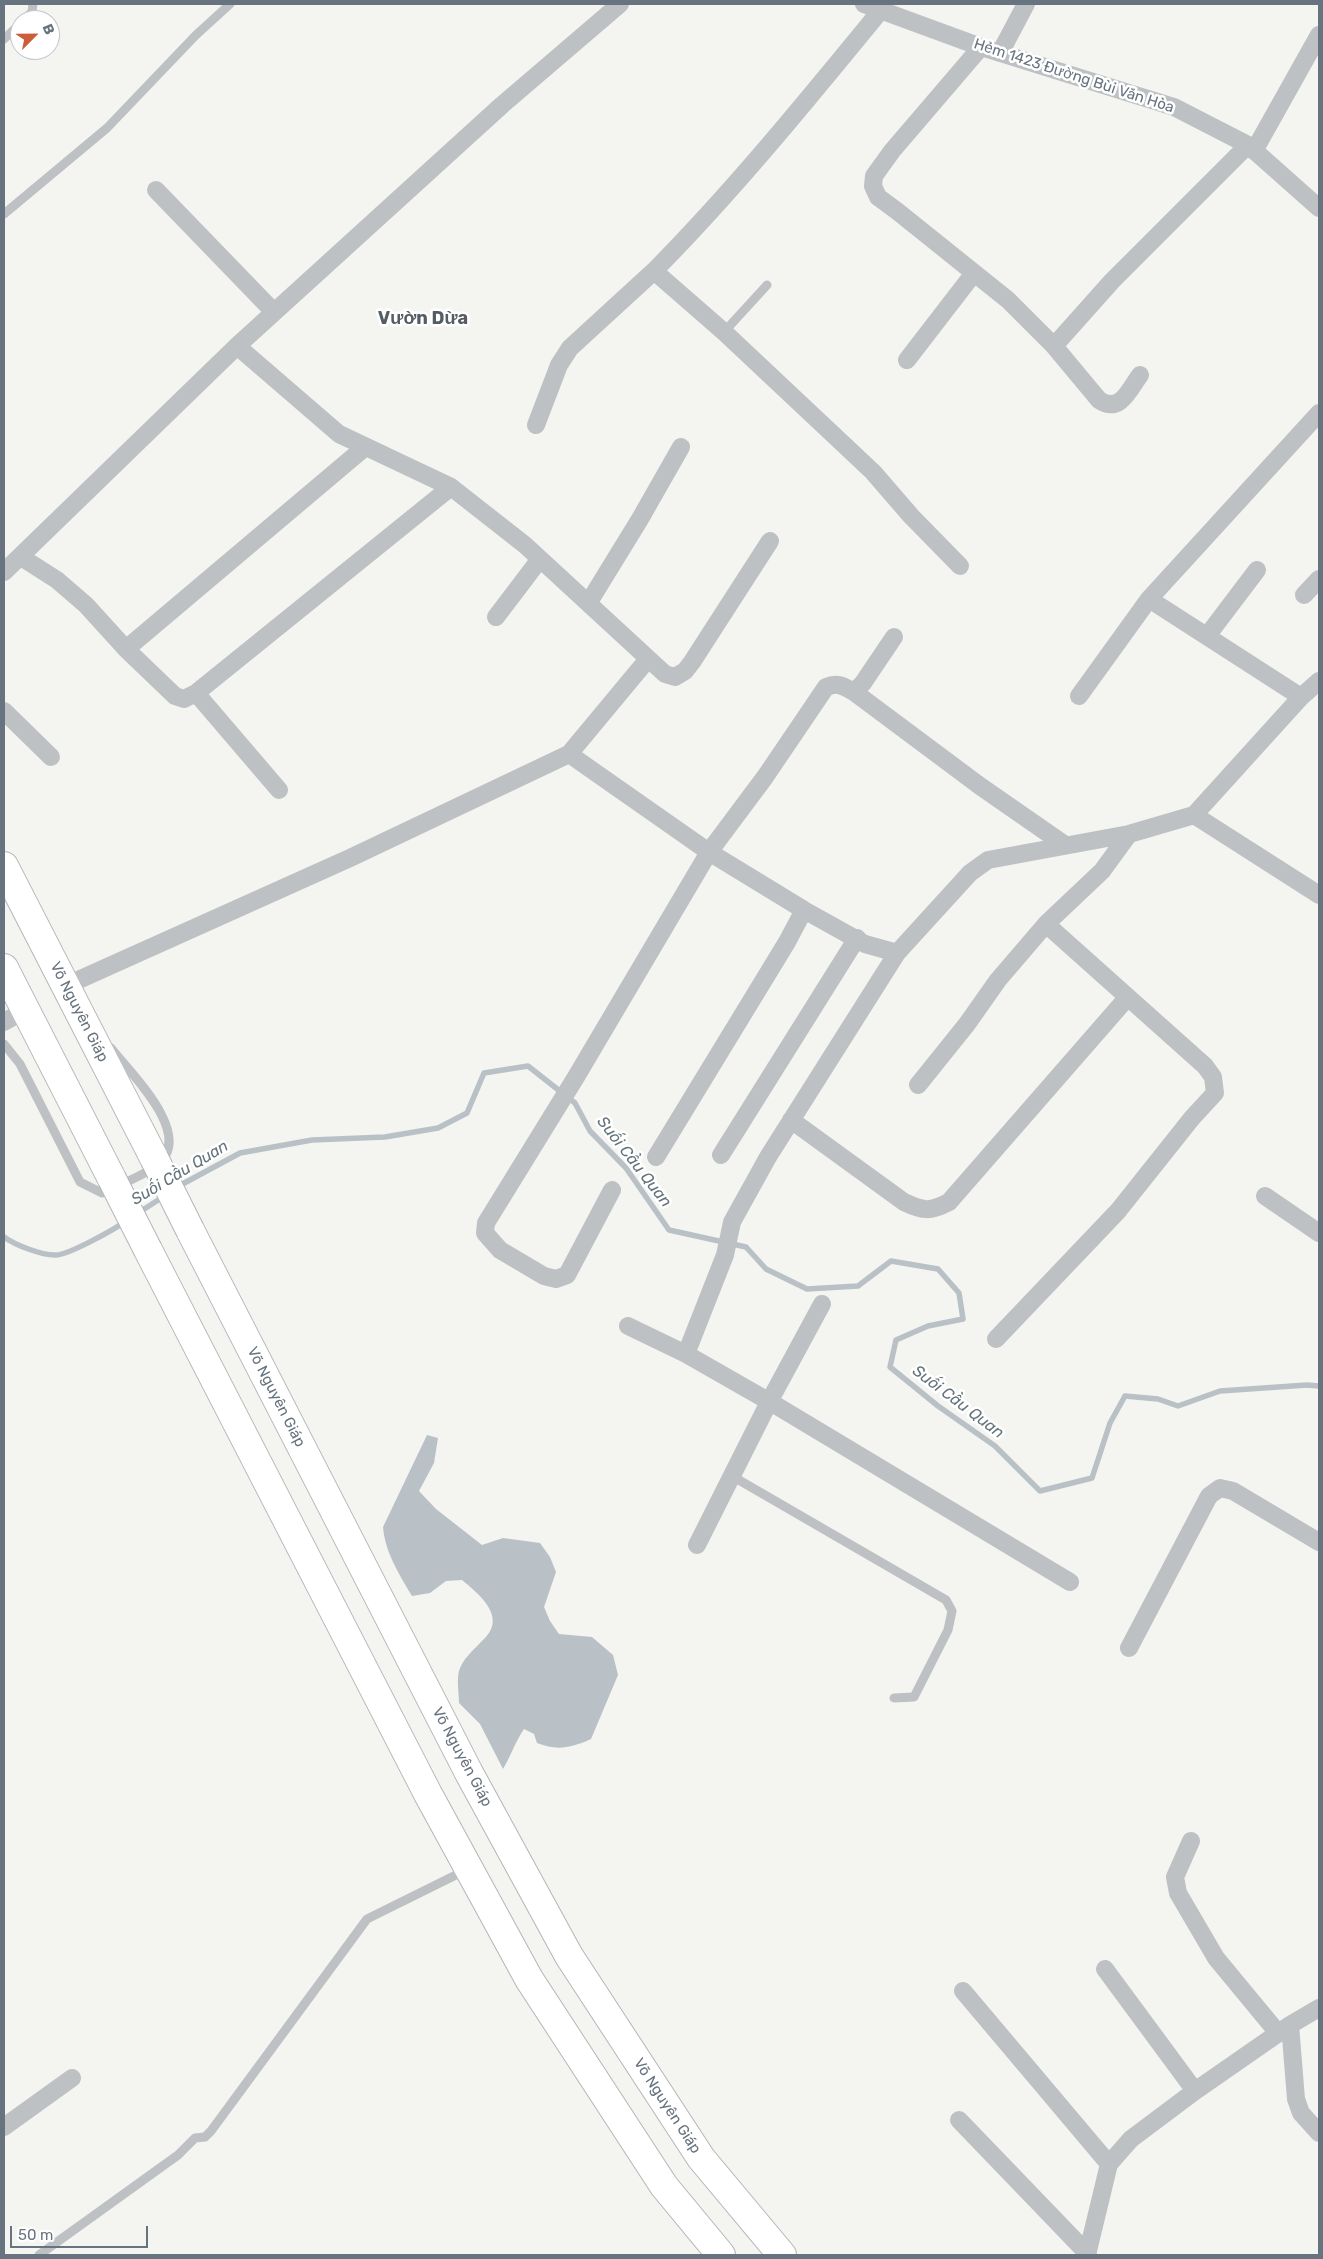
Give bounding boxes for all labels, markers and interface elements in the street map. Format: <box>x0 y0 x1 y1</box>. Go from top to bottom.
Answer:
north arrow <box>10 10 60 60</box>
text: B <box>39 21 58 37</box>
street label: Hẻm 1423 Đường Bùi Văn Hòa <box>972 35 1176 117</box>
district label: Vườn Dừa <box>378 308 468 330</box>
street label: Võ Nguyên Giáp <box>46 959 112 1065</box>
water label: Suối Cầu Quan <box>593 1113 675 1211</box>
water label: Suối Cầu Quan <box>128 1137 232 1209</box>
street label: Võ Nguyên Giáp <box>243 1344 309 1450</box>
water label: Suối Cầu Quan <box>908 1361 1008 1443</box>
street label: Võ Nguyên Giáp <box>428 1704 496 1810</box>
street label: Võ Nguyên Giáp <box>630 2055 704 2157</box>
scale bar <box>12 2216 150 2248</box>
text: 50 m <box>18 2226 53 2244</box>

